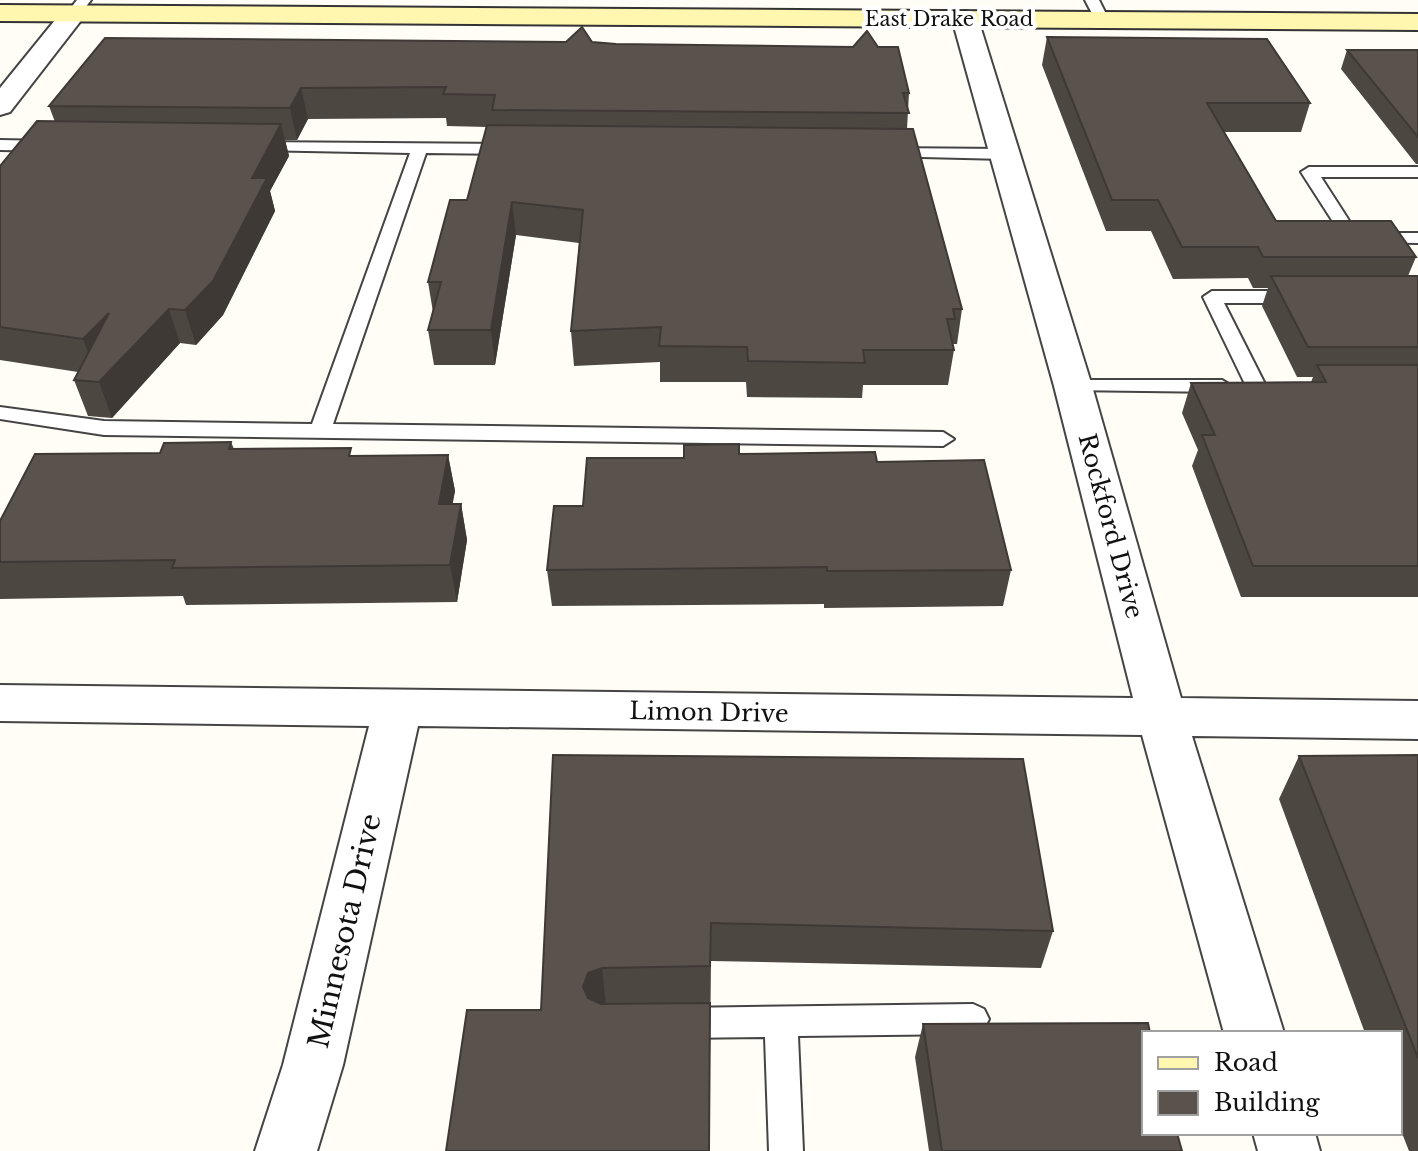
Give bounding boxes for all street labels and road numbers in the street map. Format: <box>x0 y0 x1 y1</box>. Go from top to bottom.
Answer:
street label: East Drake Road <box>865 7 1033 31</box>
street label: Rockford Drive <box>1072 430 1150 622</box>
street label: Limon Drive <box>629 696 789 728</box>
street label: Minnesota Drive <box>301 810 389 1052</box>

